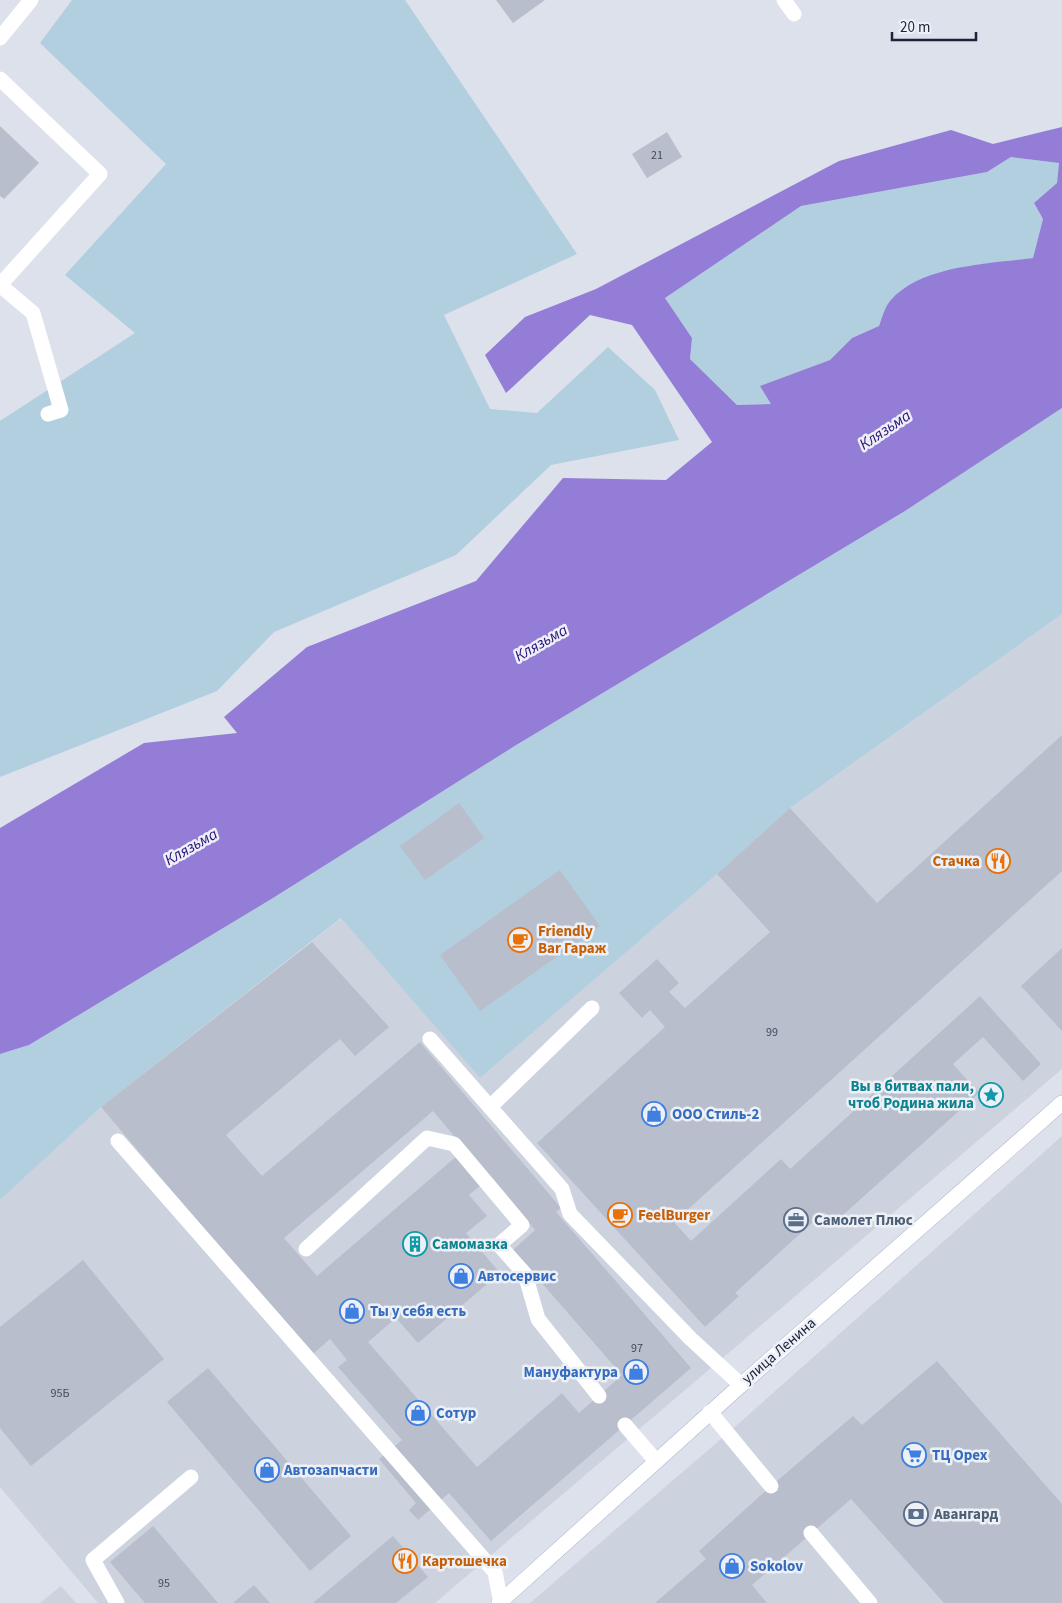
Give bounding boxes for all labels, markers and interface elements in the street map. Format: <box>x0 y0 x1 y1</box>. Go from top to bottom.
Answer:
scale bar <box>892 10 976 42</box>
text: 20 m <box>900 17 930 38</box>
house number: 21 <box>651 147 663 164</box>
water label: Клязьма <box>855 404 915 455</box>
water label: Клязьма <box>510 619 572 667</box>
water label: Клязьма <box>160 823 222 871</box>
restaurant icon: Стачка <box>985 848 1011 874</box>
place label: Стачка <box>933 851 980 872</box>
place label: Friendly Bar Гараж <box>538 921 607 959</box>
cafe icon: Friendly Bar Гараж <box>507 927 533 953</box>
house number: 99 <box>766 1024 778 1041</box>
place label: Вы в битвах пали, чтоб Родина жила <box>848 1076 974 1114</box>
place icon: Вы в битвах пали, чтоб Родина жила <box>978 1082 1004 1108</box>
shop icon: ООО Стиль-2 <box>641 1101 667 1127</box>
place label: ООО Стиль-2 <box>672 1104 759 1125</box>
cafe icon: FeelBurger <box>607 1202 633 1228</box>
place label: FeelBurger <box>638 1205 710 1226</box>
office icon: Самолет Плюс <box>783 1207 809 1233</box>
place label: Самолет Плюс <box>814 1210 913 1231</box>
building icon: Самомазка <box>402 1231 428 1257</box>
place label: Самомазка <box>432 1234 508 1255</box>
shop icon: Автосервис <box>448 1263 474 1289</box>
place label: Автосервис <box>477 1266 556 1287</box>
shop icon: Ты у себя есть <box>339 1298 365 1324</box>
place label: Ты у себя есть <box>370 1301 466 1322</box>
street label: улица Ленина <box>737 1313 821 1389</box>
house number: 97 <box>631 1340 643 1357</box>
shop icon: Мануфактура <box>623 1359 649 1385</box>
place label: Мануфактура <box>523 1362 618 1383</box>
house number: 95Б <box>51 1385 69 1402</box>
shop icon: Сотур <box>405 1400 431 1426</box>
place label: Сотур <box>436 1403 477 1424</box>
supermarket icon: ТЦ Орех <box>901 1442 927 1468</box>
place label: ТЦ Орех <box>932 1445 988 1466</box>
shop icon: Автозапчасти <box>254 1457 280 1483</box>
place label: Автозапчасти <box>283 1460 378 1481</box>
bank icon: Авангард <box>903 1501 929 1527</box>
place label: Авангард <box>933 1504 999 1525</box>
restaurant icon: Картошечка <box>392 1548 418 1574</box>
place label: Картошечка <box>422 1551 507 1572</box>
shop icon: Sokolov <box>719 1553 745 1579</box>
place label: Sokolov <box>750 1556 803 1577</box>
house number: 95 <box>158 1575 170 1592</box>

